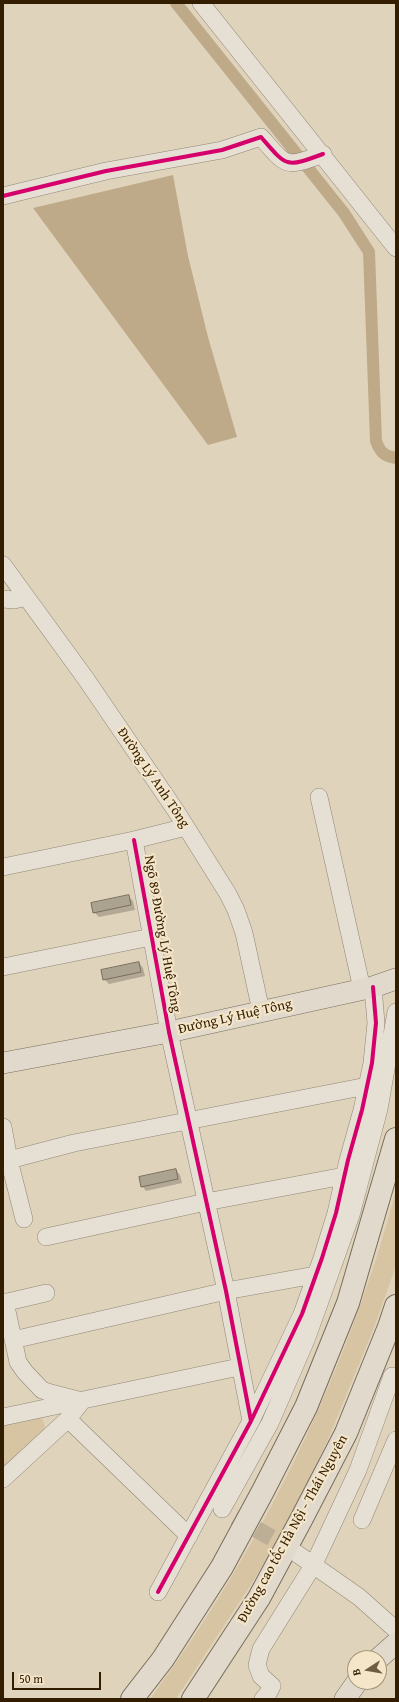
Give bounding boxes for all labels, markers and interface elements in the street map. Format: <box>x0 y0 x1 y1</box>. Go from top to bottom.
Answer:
street label: Đường Lý Anh Tông <box>113 725 193 831</box>
street label: Ngõ 89 Đường Lý Huệ Tông <box>140 854 184 1014</box>
street label: Đường Lý Huệ Tông <box>176 996 294 1038</box>
street label: Đường cao tốc Hà Nội - Thái Nguyên <box>234 1432 352 1626</box>
north arrow <box>347 1650 387 1690</box>
scale bar <box>14 1664 103 1690</box>
text: B <box>348 1667 365 1677</box>
text: 50 m <box>19 1670 43 1687</box>

